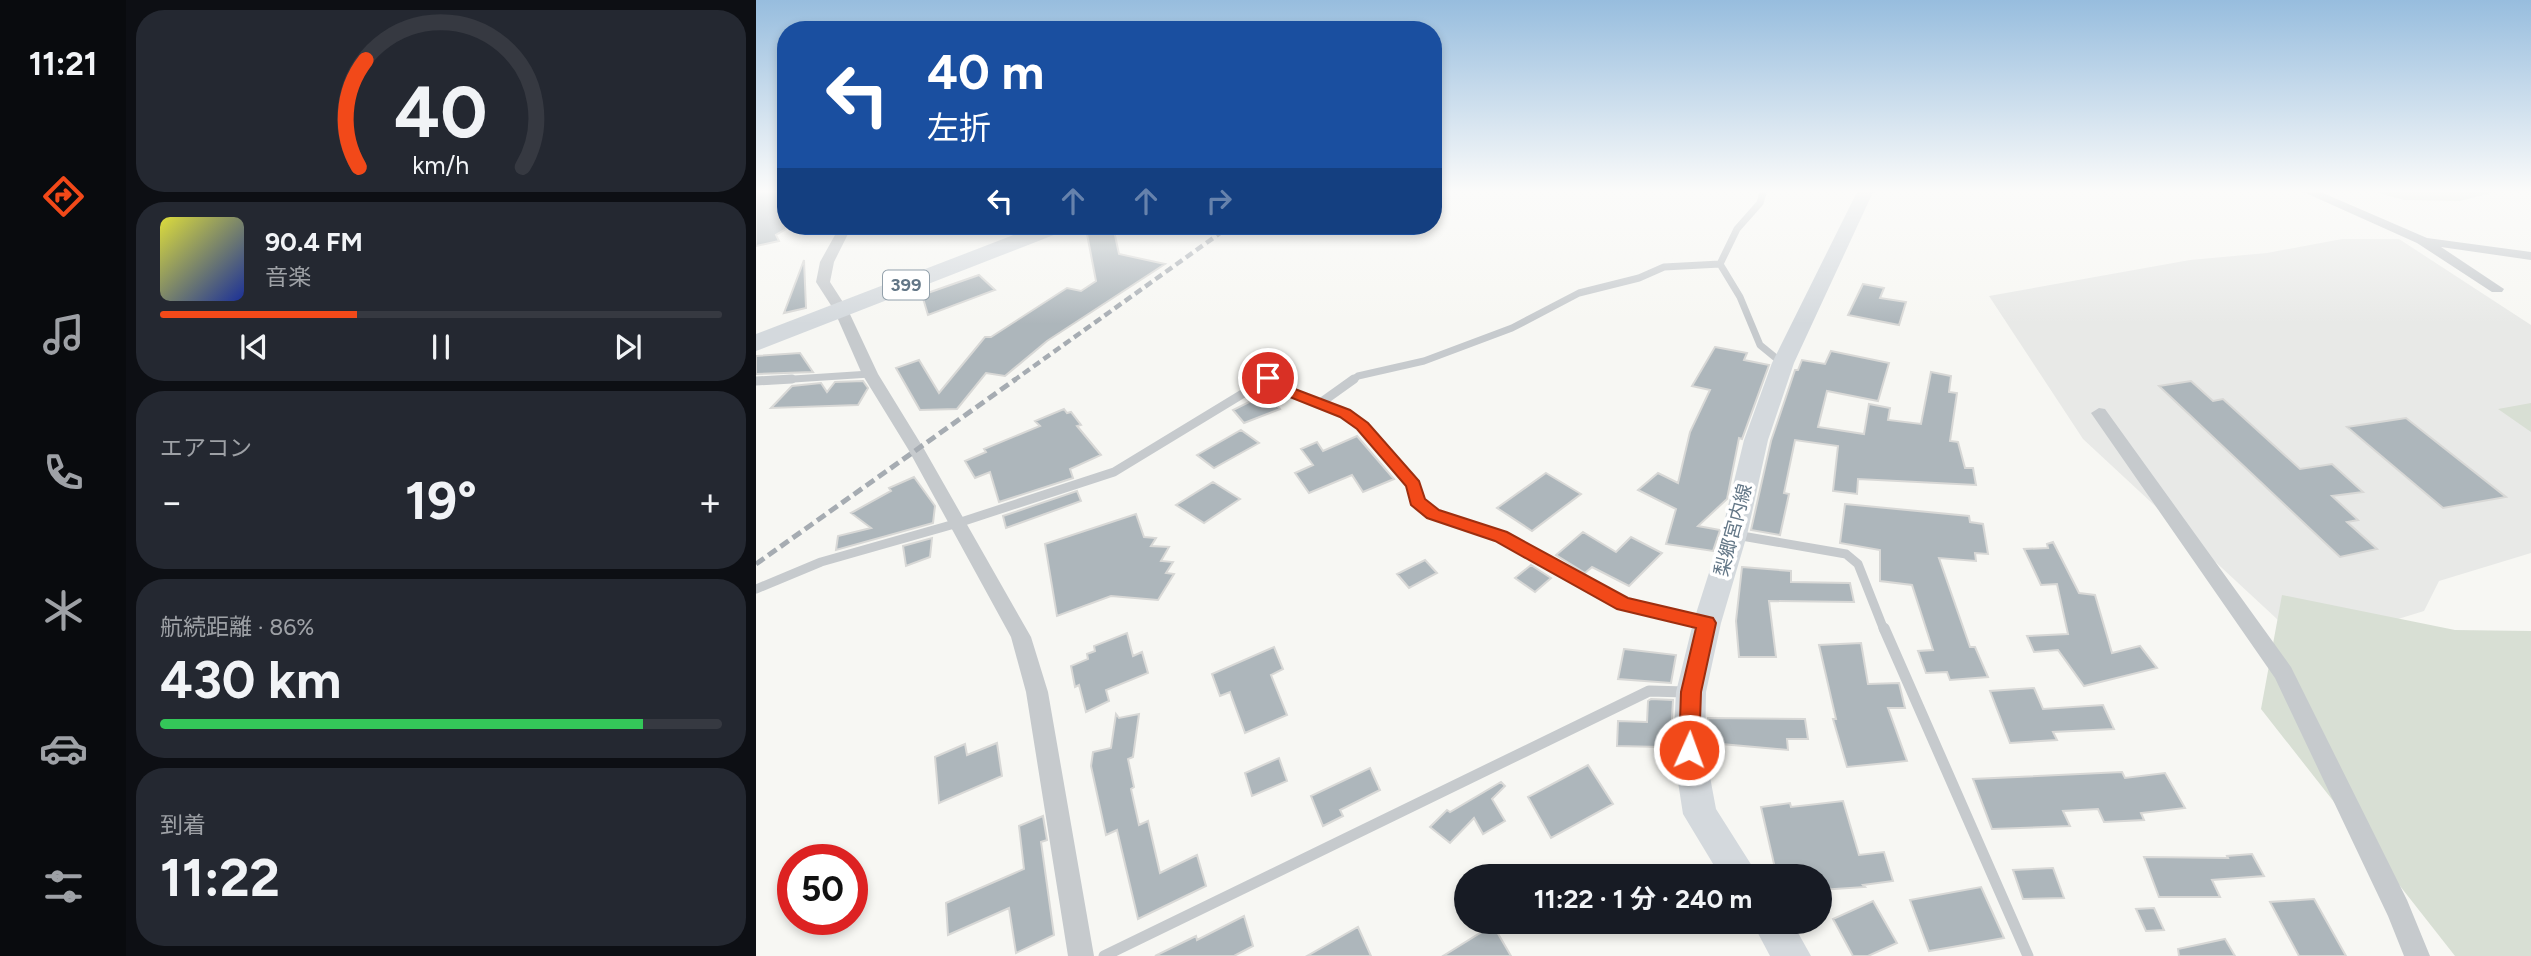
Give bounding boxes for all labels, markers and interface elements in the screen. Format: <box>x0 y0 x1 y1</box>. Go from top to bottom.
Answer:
text: 40 m <box>927 42 1044 101</box>
text: 11:21 <box>29 45 97 83</box>
icon: left <box>812 49 903 140</box>
text: 40 <box>394 68 488 155</box>
text: 左折 <box>927 109 991 147</box>
text: km/h <box>412 150 470 180</box>
icon: directions <box>39 172 88 221</box>
icon: left <box>981 182 1019 220</box>
icon: ahead <box>1054 182 1092 220</box>
icon: ahead <box>1127 182 1165 220</box>
icon: right <box>1200 182 1238 220</box>
text: 90.4 FM <box>265 226 363 258</box>
text: 音楽 <box>265 263 311 291</box>
road number: 399 <box>883 270 929 300</box>
icon: music <box>39 310 88 359</box>
icon: previous <box>235 328 273 366</box>
icon: pause <box>422 328 460 366</box>
icon: next <box>609 328 647 366</box>
pin <box>1238 348 1298 408</box>
icon: arrive <box>1249 359 1287 397</box>
text: エアコン <box>160 434 252 462</box>
icon: phone <box>39 448 88 497</box>
text: 19° <box>405 470 477 532</box>
text: − <box>160 479 184 525</box>
text: + <box>698 479 722 525</box>
street label: 梨郷宮内線 <box>1710 481 1756 579</box>
icon: climate <box>39 586 88 635</box>
text: 航続距離 · 86% <box>160 613 314 641</box>
text: 430 km <box>160 649 341 711</box>
position arrow <box>1652 713 1726 787</box>
icon: car <box>39 724 88 773</box>
text: 到着 <box>160 811 206 839</box>
speed limit sign: 50 <box>777 844 868 935</box>
text: 11:22 <box>160 847 280 909</box>
icon: filters <box>39 862 88 911</box>
text: 11:22 · 1 分 · 240 m <box>1534 883 1752 915</box>

